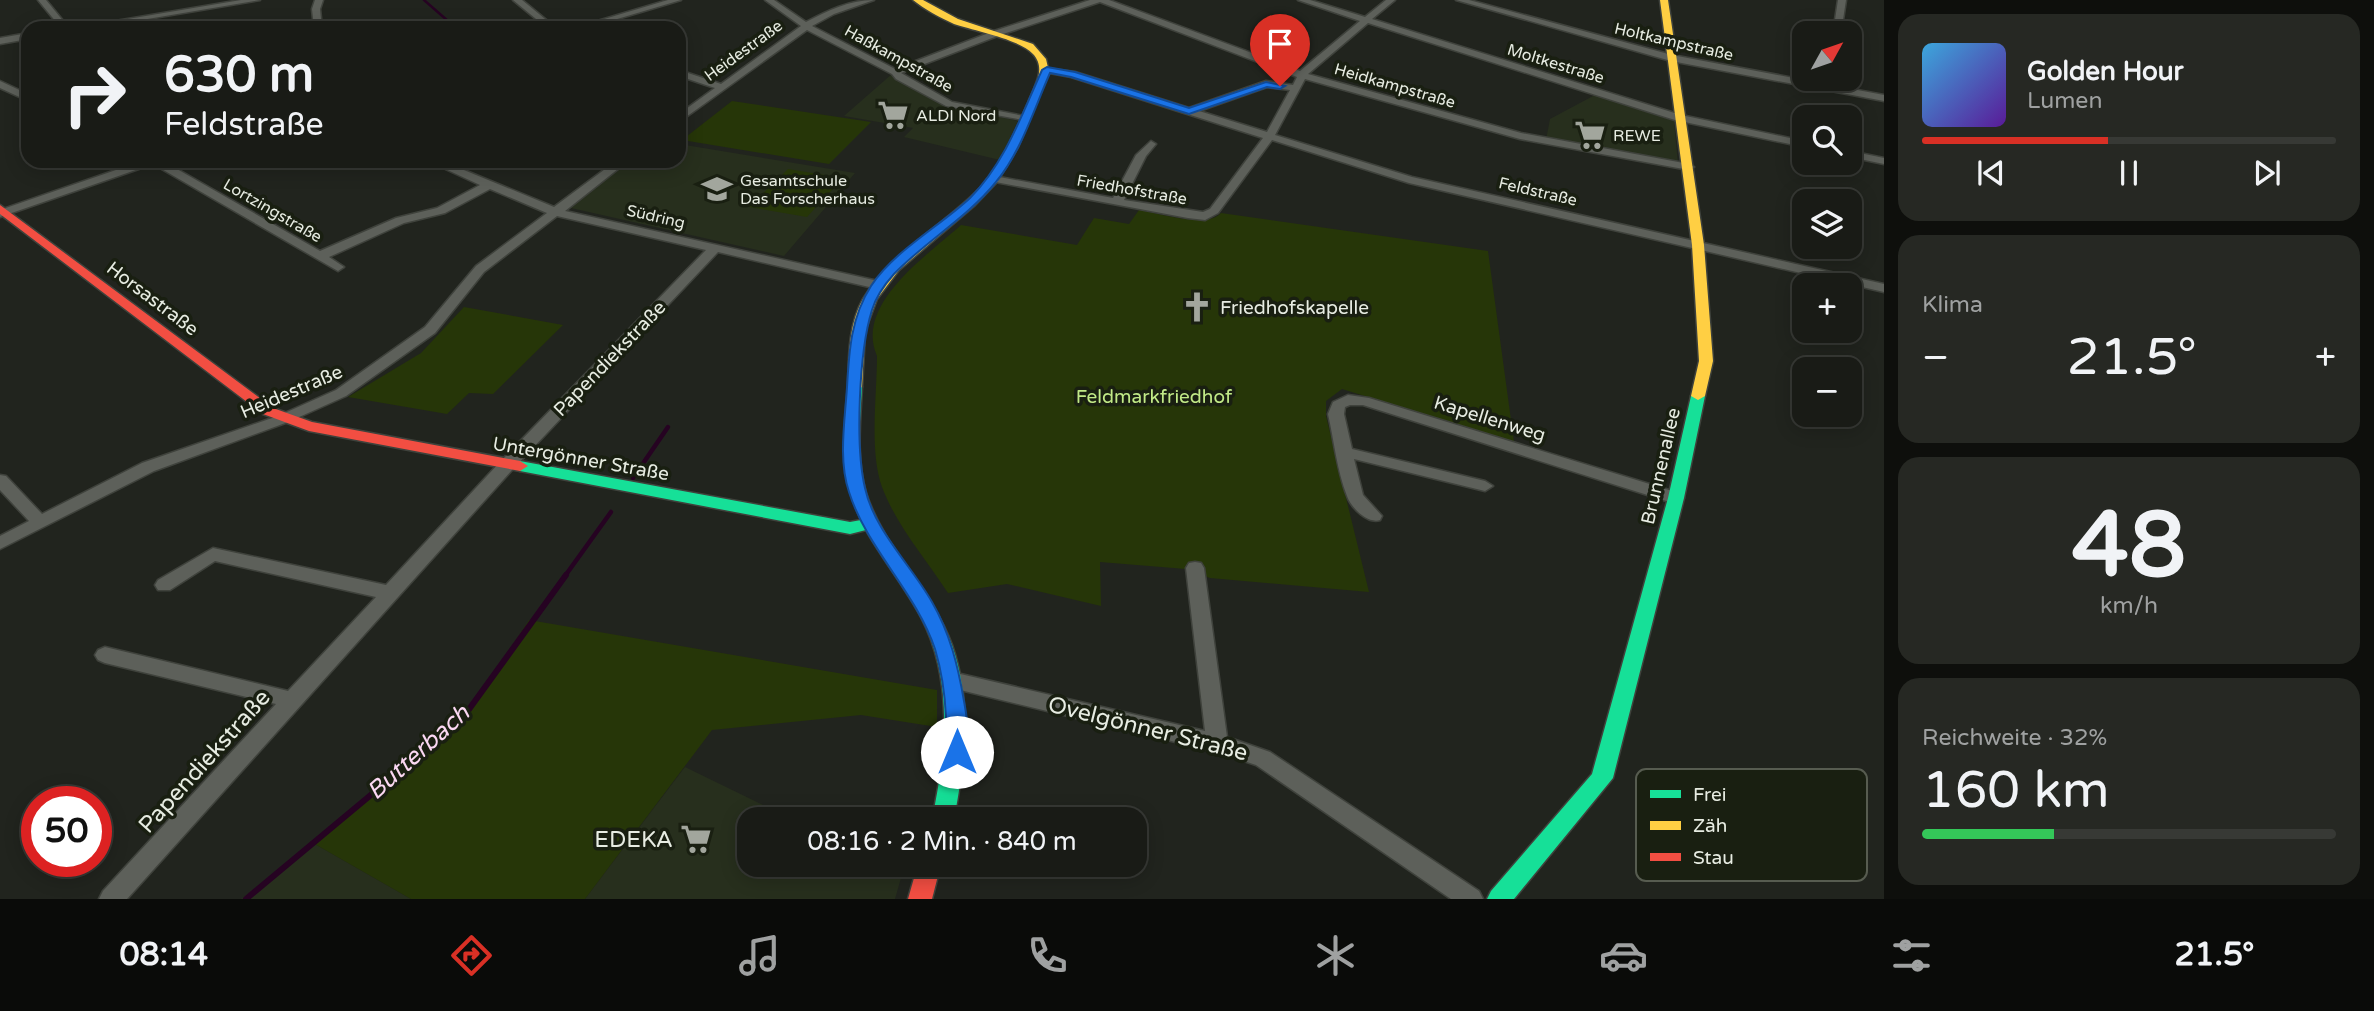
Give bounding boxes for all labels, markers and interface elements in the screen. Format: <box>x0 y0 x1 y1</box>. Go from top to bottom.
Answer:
pin <box>1250 14 1310 86</box>
street label: Heidestraße <box>701 16 787 86</box>
street label: Holtkampstraße <box>1612 19 1735 65</box>
street label: Haßkampstraße <box>841 21 956 97</box>
north arrow <box>1792 21 1862 91</box>
map controls <box>1792 21 1862 427</box>
icon: arrive <box>1261 25 1299 63</box>
street label: Moltkestraße <box>1505 40 1607 88</box>
text: 630 m <box>164 46 314 105</box>
icon: right <box>49 49 140 140</box>
text: Golden Hour <box>2027 56 2184 87</box>
street label: Heidkampstraße <box>1332 59 1458 113</box>
text: Lumen <box>2027 87 2102 115</box>
supermarket icon: ALDI Nord <box>876 98 910 132</box>
button: search <box>1792 105 1862 175</box>
text: Feldstraße <box>164 106 324 144</box>
place label: ALDI Nord <box>916 106 996 126</box>
supermarket icon: REWE <box>1573 118 1607 152</box>
place label: REWE <box>1613 126 1661 146</box>
icon: previous <box>1972 154 2010 192</box>
icon: pause <box>2110 154 2148 192</box>
icon: next <box>2248 154 2286 192</box>
street label: Friedhofstraße <box>1075 170 1189 210</box>
place label: Gesamtschule Das Forscherhaus <box>740 171 875 209</box>
school or university icon: Gesamtschule Das Forscherhaus <box>700 172 734 206</box>
street label: Feldstraße <box>1497 173 1579 211</box>
street label: Lortzingstraße <box>220 175 325 247</box>
button: layers <box>1792 189 1862 259</box>
street label: Südring <box>625 201 687 233</box>
street label: Horsastraße <box>102 257 203 340</box>
button: + <box>1792 273 1862 343</box>
church icon: Friedhofskapelle <box>1180 290 1214 324</box>
text: Klima <box>1922 291 1983 319</box>
street label: Papendiekstraße <box>549 297 670 421</box>
place label: Friedhofskapelle <box>1220 297 1369 319</box>
text: 21.5° <box>2067 326 2197 389</box>
text: − <box>1922 335 1949 381</box>
text: + <box>2315 335 2336 381</box>
button: − <box>1792 357 1862 427</box>
street label: Heidestraße <box>237 361 346 423</box>
park label: Feldmarkfriedhof <box>1076 386 1233 408</box>
street label: Kapellenweg <box>1431 392 1548 446</box>
street label: Brunnenallee <box>1637 406 1685 527</box>
street label: Untergönner Straße <box>491 433 671 485</box>
text: 48 <box>2072 491 2186 601</box>
text: km/h <box>2100 592 2158 620</box>
street label: Papendiekstraße <box>133 684 277 839</box>
street label: Ovelgönner Straße <box>1045 691 1251 767</box>
water label: Butterbach <box>361 698 477 806</box>
position arrow <box>920 715 994 789</box>
text: Reichweite · 32% <box>1922 724 2107 752</box>
text: 160 km <box>1922 759 2110 822</box>
legend <box>1636 769 1867 881</box>
text: Frei <box>1693 784 1727 806</box>
speed limit sign: 50 <box>21 786 112 877</box>
text: Zäh <box>1693 815 1727 837</box>
supermarket icon: EDEKA <box>679 822 713 856</box>
place label: EDEKA <box>594 826 673 854</box>
text: 08:16 · 2 Min. · 840 m <box>807 826 1077 857</box>
text: Stau <box>1693 847 1734 869</box>
icon: directions <box>447 931 496 980</box>
icon: music <box>735 931 784 980</box>
icon: phone <box>1023 931 1072 980</box>
icon: climate <box>1311 931 1360 980</box>
icon: car <box>1599 931 1648 980</box>
icon: filters <box>1887 931 1936 980</box>
text: 08:14 <box>119 936 208 974</box>
text: 21.5° <box>2174 936 2254 974</box>

